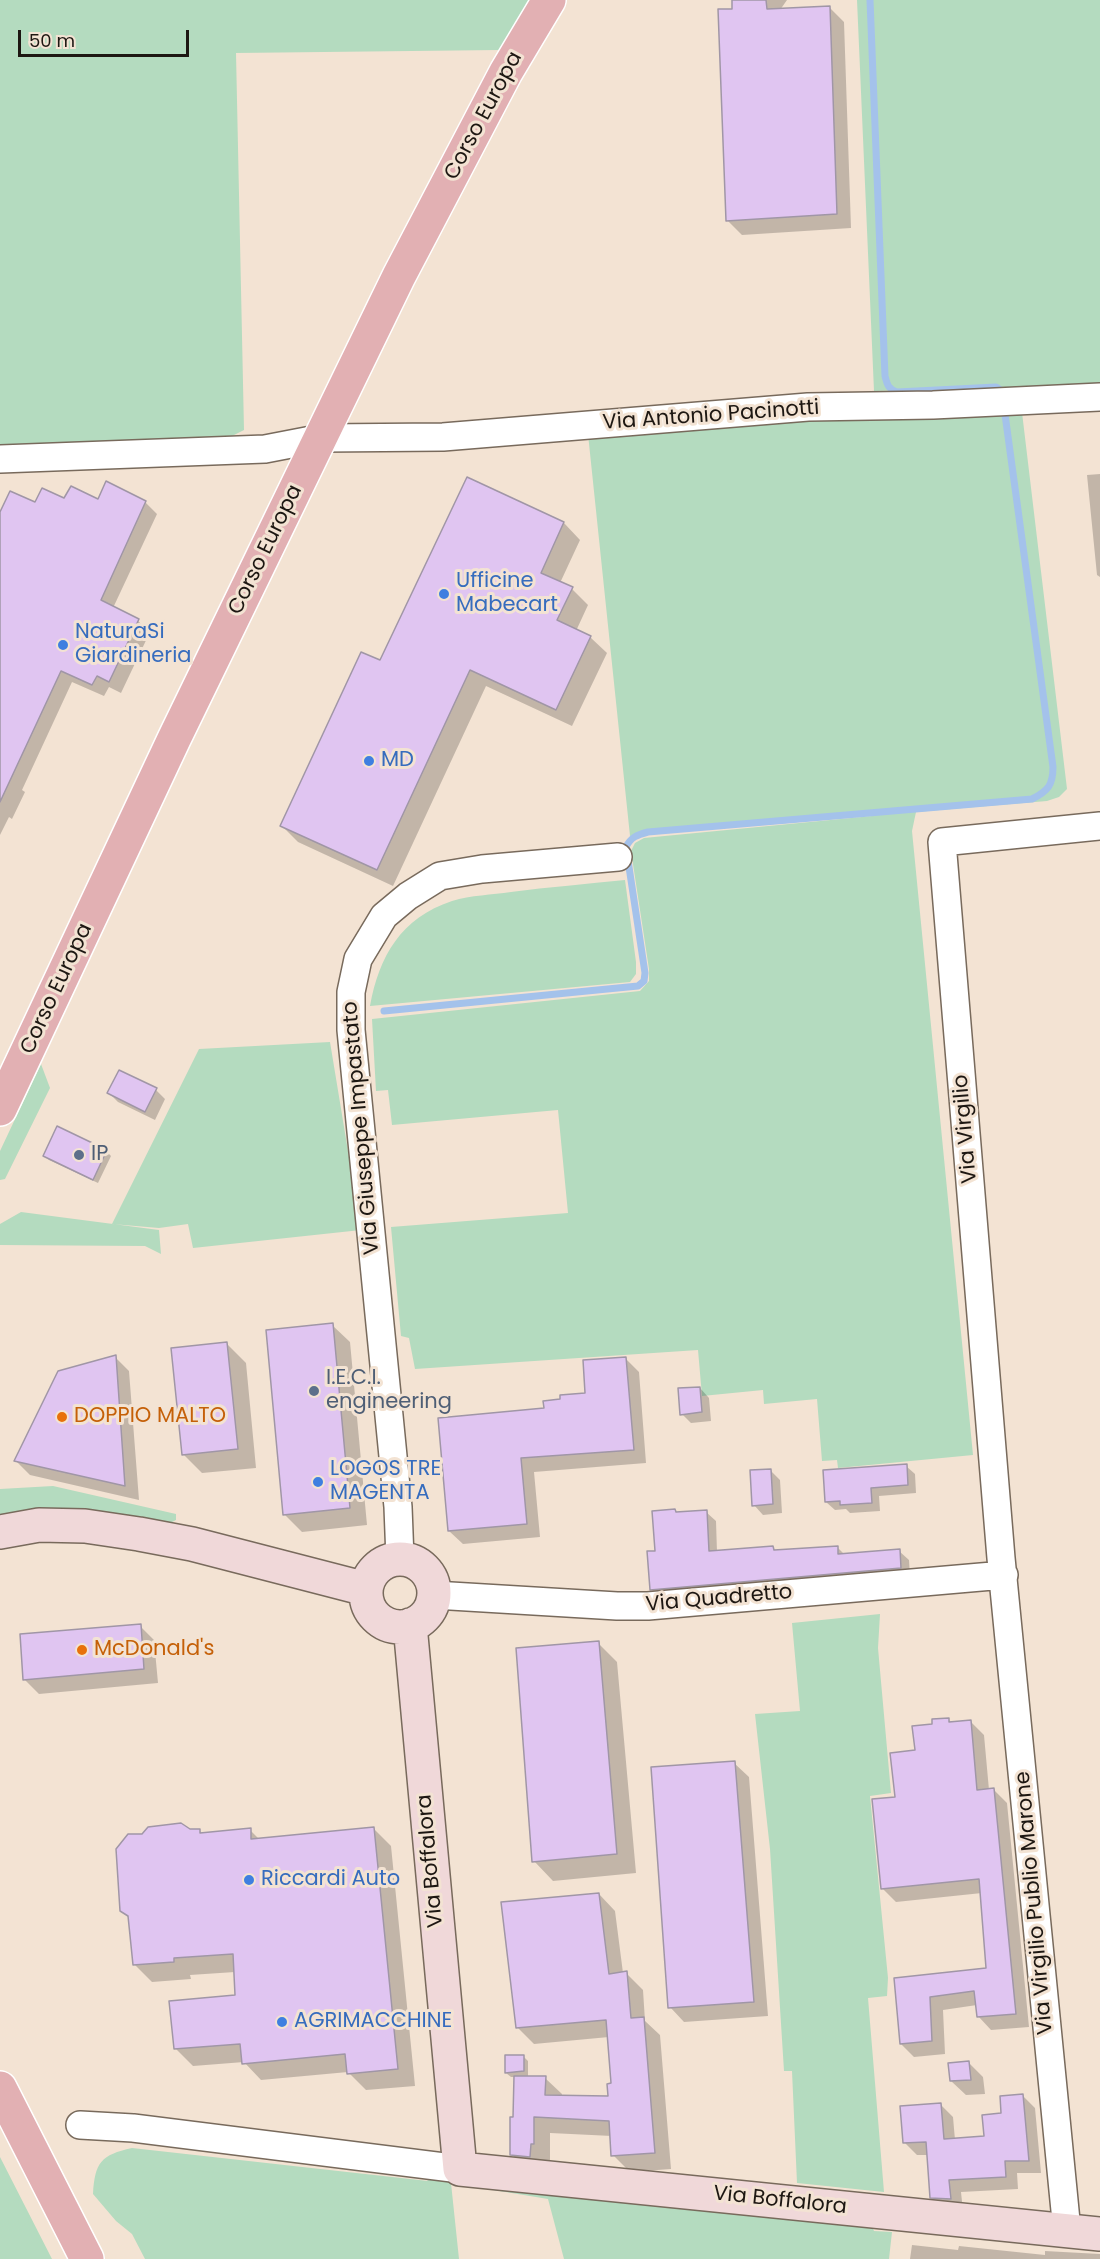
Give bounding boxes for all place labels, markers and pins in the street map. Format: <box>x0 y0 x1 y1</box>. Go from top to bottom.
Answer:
place label: Ufficine Mabecart <box>456 569 558 619</box>
marker: Ufficine Mabecart <box>437 587 451 601</box>
place label: NaturaSi Giardineria <box>75 620 192 670</box>
marker: NaturaSi Giardineria <box>56 638 70 652</box>
place label: MD <box>381 748 414 774</box>
marker: MD <box>362 754 376 768</box>
place label: IP <box>91 1142 108 1168</box>
marker: IP <box>72 1148 86 1162</box>
place label: I.E.C.I. engineering <box>326 1366 452 1416</box>
marker: I.E.C.I. engineering <box>307 1384 321 1398</box>
place label: DOPPIO MALTO <box>74 1404 226 1430</box>
marker: DOPPIO MALTO <box>55 1410 69 1424</box>
place label: LOGOS TRE MAGENTA <box>330 1457 441 1507</box>
marker: LOGOS TRE MAGENTA <box>311 1475 325 1489</box>
place label: McDonald's <box>94 1637 214 1663</box>
marker: McDonald's <box>75 1643 89 1657</box>
place label: Riccardi Auto <box>261 1867 400 1893</box>
marker: Riccardi Auto <box>242 1873 256 1887</box>
place label: AGRIMACCHINE <box>294 2009 452 2035</box>
marker: AGRIMACCHINE <box>275 2015 289 2029</box>

